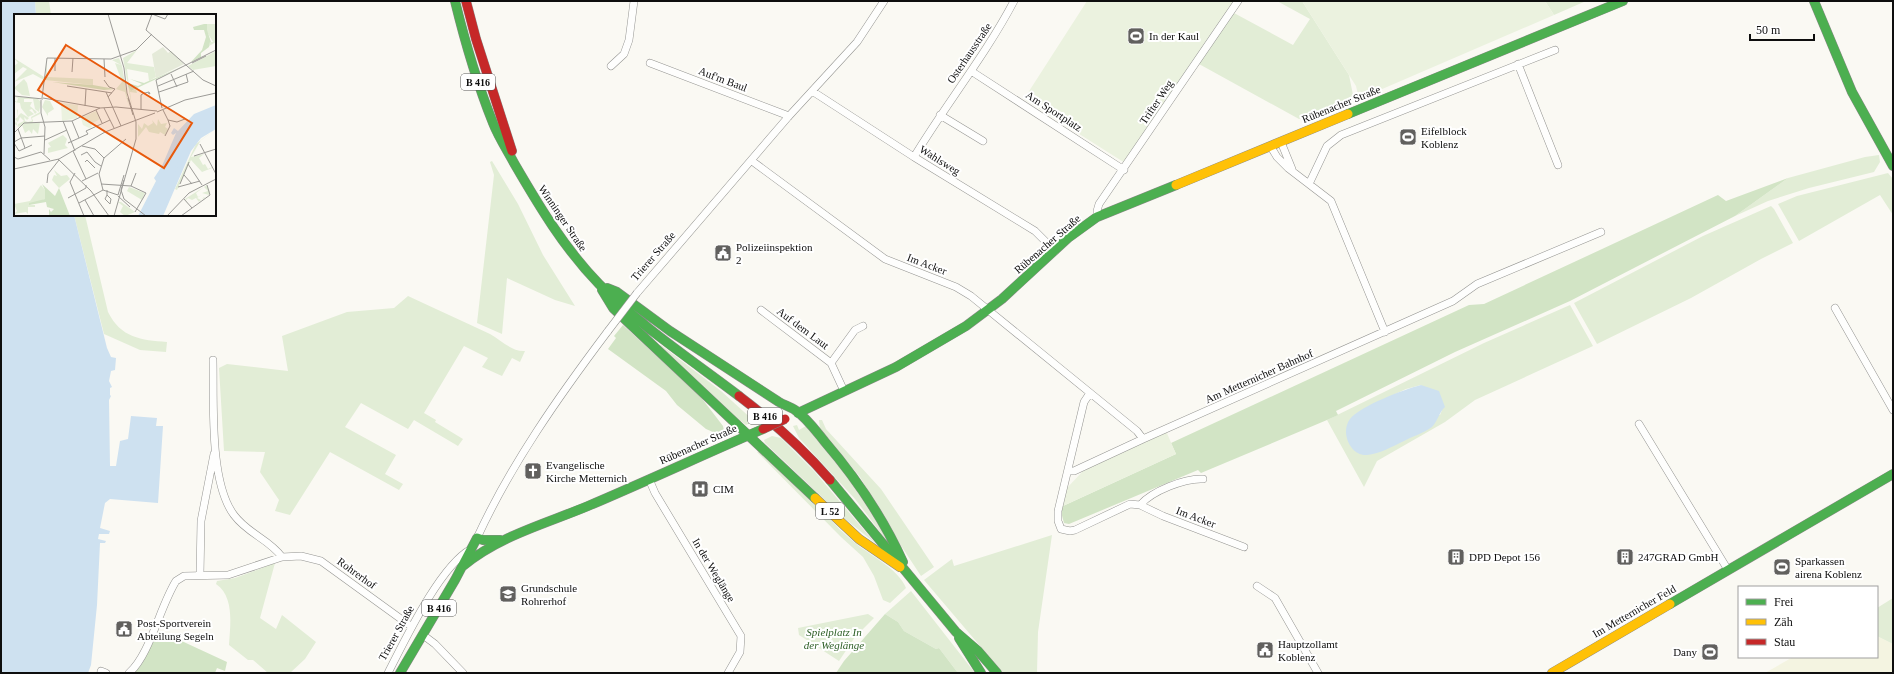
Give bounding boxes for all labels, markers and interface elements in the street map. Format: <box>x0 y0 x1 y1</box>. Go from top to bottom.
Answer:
inset map <box>14 14 216 216</box>
scale bar <box>1750 16 1814 42</box>
street label: Osterhausstraße <box>944 20 994 85</box>
text: 50 m <box>1756 23 1781 37</box>
sports icon: In der Kaul <box>1126 26 1146 46</box>
place label: In der Kaul <box>1149 30 1199 42</box>
street label: Auf'm Baul <box>697 64 749 94</box>
road number: B 416 <box>461 74 495 90</box>
street label: Trifter Weg <box>1137 77 1175 126</box>
street label: Rübenacher Straße <box>1300 83 1382 125</box>
street label: Am Sportplatz <box>1024 88 1084 134</box>
place label: Eifelblock Koblenz <box>1421 125 1467 150</box>
sports icon: Eifelblock Koblenz <box>1398 127 1418 147</box>
street label: Wahlsweg <box>918 143 963 177</box>
street label: Winninger Straße <box>536 183 590 254</box>
street label: Rübenacher Straße <box>1012 212 1082 276</box>
street label: Trierer Straße <box>628 229 678 283</box>
place label: Polizeiinspektion 2 <box>736 241 813 266</box>
public building icon: Polizeiinspektion 2 <box>713 243 733 263</box>
street label: Im Acker <box>906 251 949 277</box>
street label: Auf dem Laut <box>775 305 831 351</box>
street label: Am Metternicher Bahnhof <box>1203 347 1315 405</box>
road number: B 416 <box>748 408 782 424</box>
street label: Rübenacher Straße <box>657 422 739 466</box>
place label: Evangelische Kirche Metternich <box>546 459 627 484</box>
church icon: Evangelische Kirche Metternich <box>523 461 543 481</box>
hospital icon: CIM <box>690 479 710 499</box>
place label: CIM <box>713 483 734 495</box>
road number: L 52 <box>816 503 844 519</box>
street label: Im Acker <box>1175 504 1218 530</box>
street label: In der Weglänge <box>690 536 738 604</box>
building icon: DPD Depot 156 <box>1446 547 1466 567</box>
building icon: 247GRAD GmbH <box>1615 547 1635 567</box>
place label: DPD Depot 156 <box>1469 551 1540 563</box>
place label: 247GRAD GmbH <box>1638 551 1718 563</box>
street label: Rohrerhof <box>335 555 379 591</box>
place label: Sparkassen airena Koblenz <box>1795 555 1862 580</box>
sports icon: Sparkassen airena Koblenz <box>1772 557 1792 577</box>
place label: Grundschule Rohrerhof <box>521 582 577 607</box>
street label: Im Metternicher Feld <box>1590 582 1678 640</box>
school or university icon: Grundschule Rohrerhof <box>498 584 518 604</box>
legend <box>1738 586 1878 658</box>
text: Frei <box>1774 595 1794 609</box>
road number: B 416 <box>422 600 456 616</box>
street label: Trierer Straße <box>376 603 416 663</box>
text: Zäh <box>1774 615 1793 629</box>
place label: Post-Sportverein Abteilung Segeln <box>137 617 214 642</box>
public building icon: Post-Sportverein Abteilung Segeln <box>114 619 134 639</box>
park label: Spielplatz In der Weglänge <box>804 626 864 651</box>
text: Stau <box>1774 635 1795 649</box>
place label: Hauptzollamt Koblenz <box>1278 638 1338 663</box>
public building icon: Hauptzollamt Koblenz <box>1255 640 1275 660</box>
sports icon: Dany <box>1700 642 1720 662</box>
place label: Dany <box>1673 646 1697 658</box>

